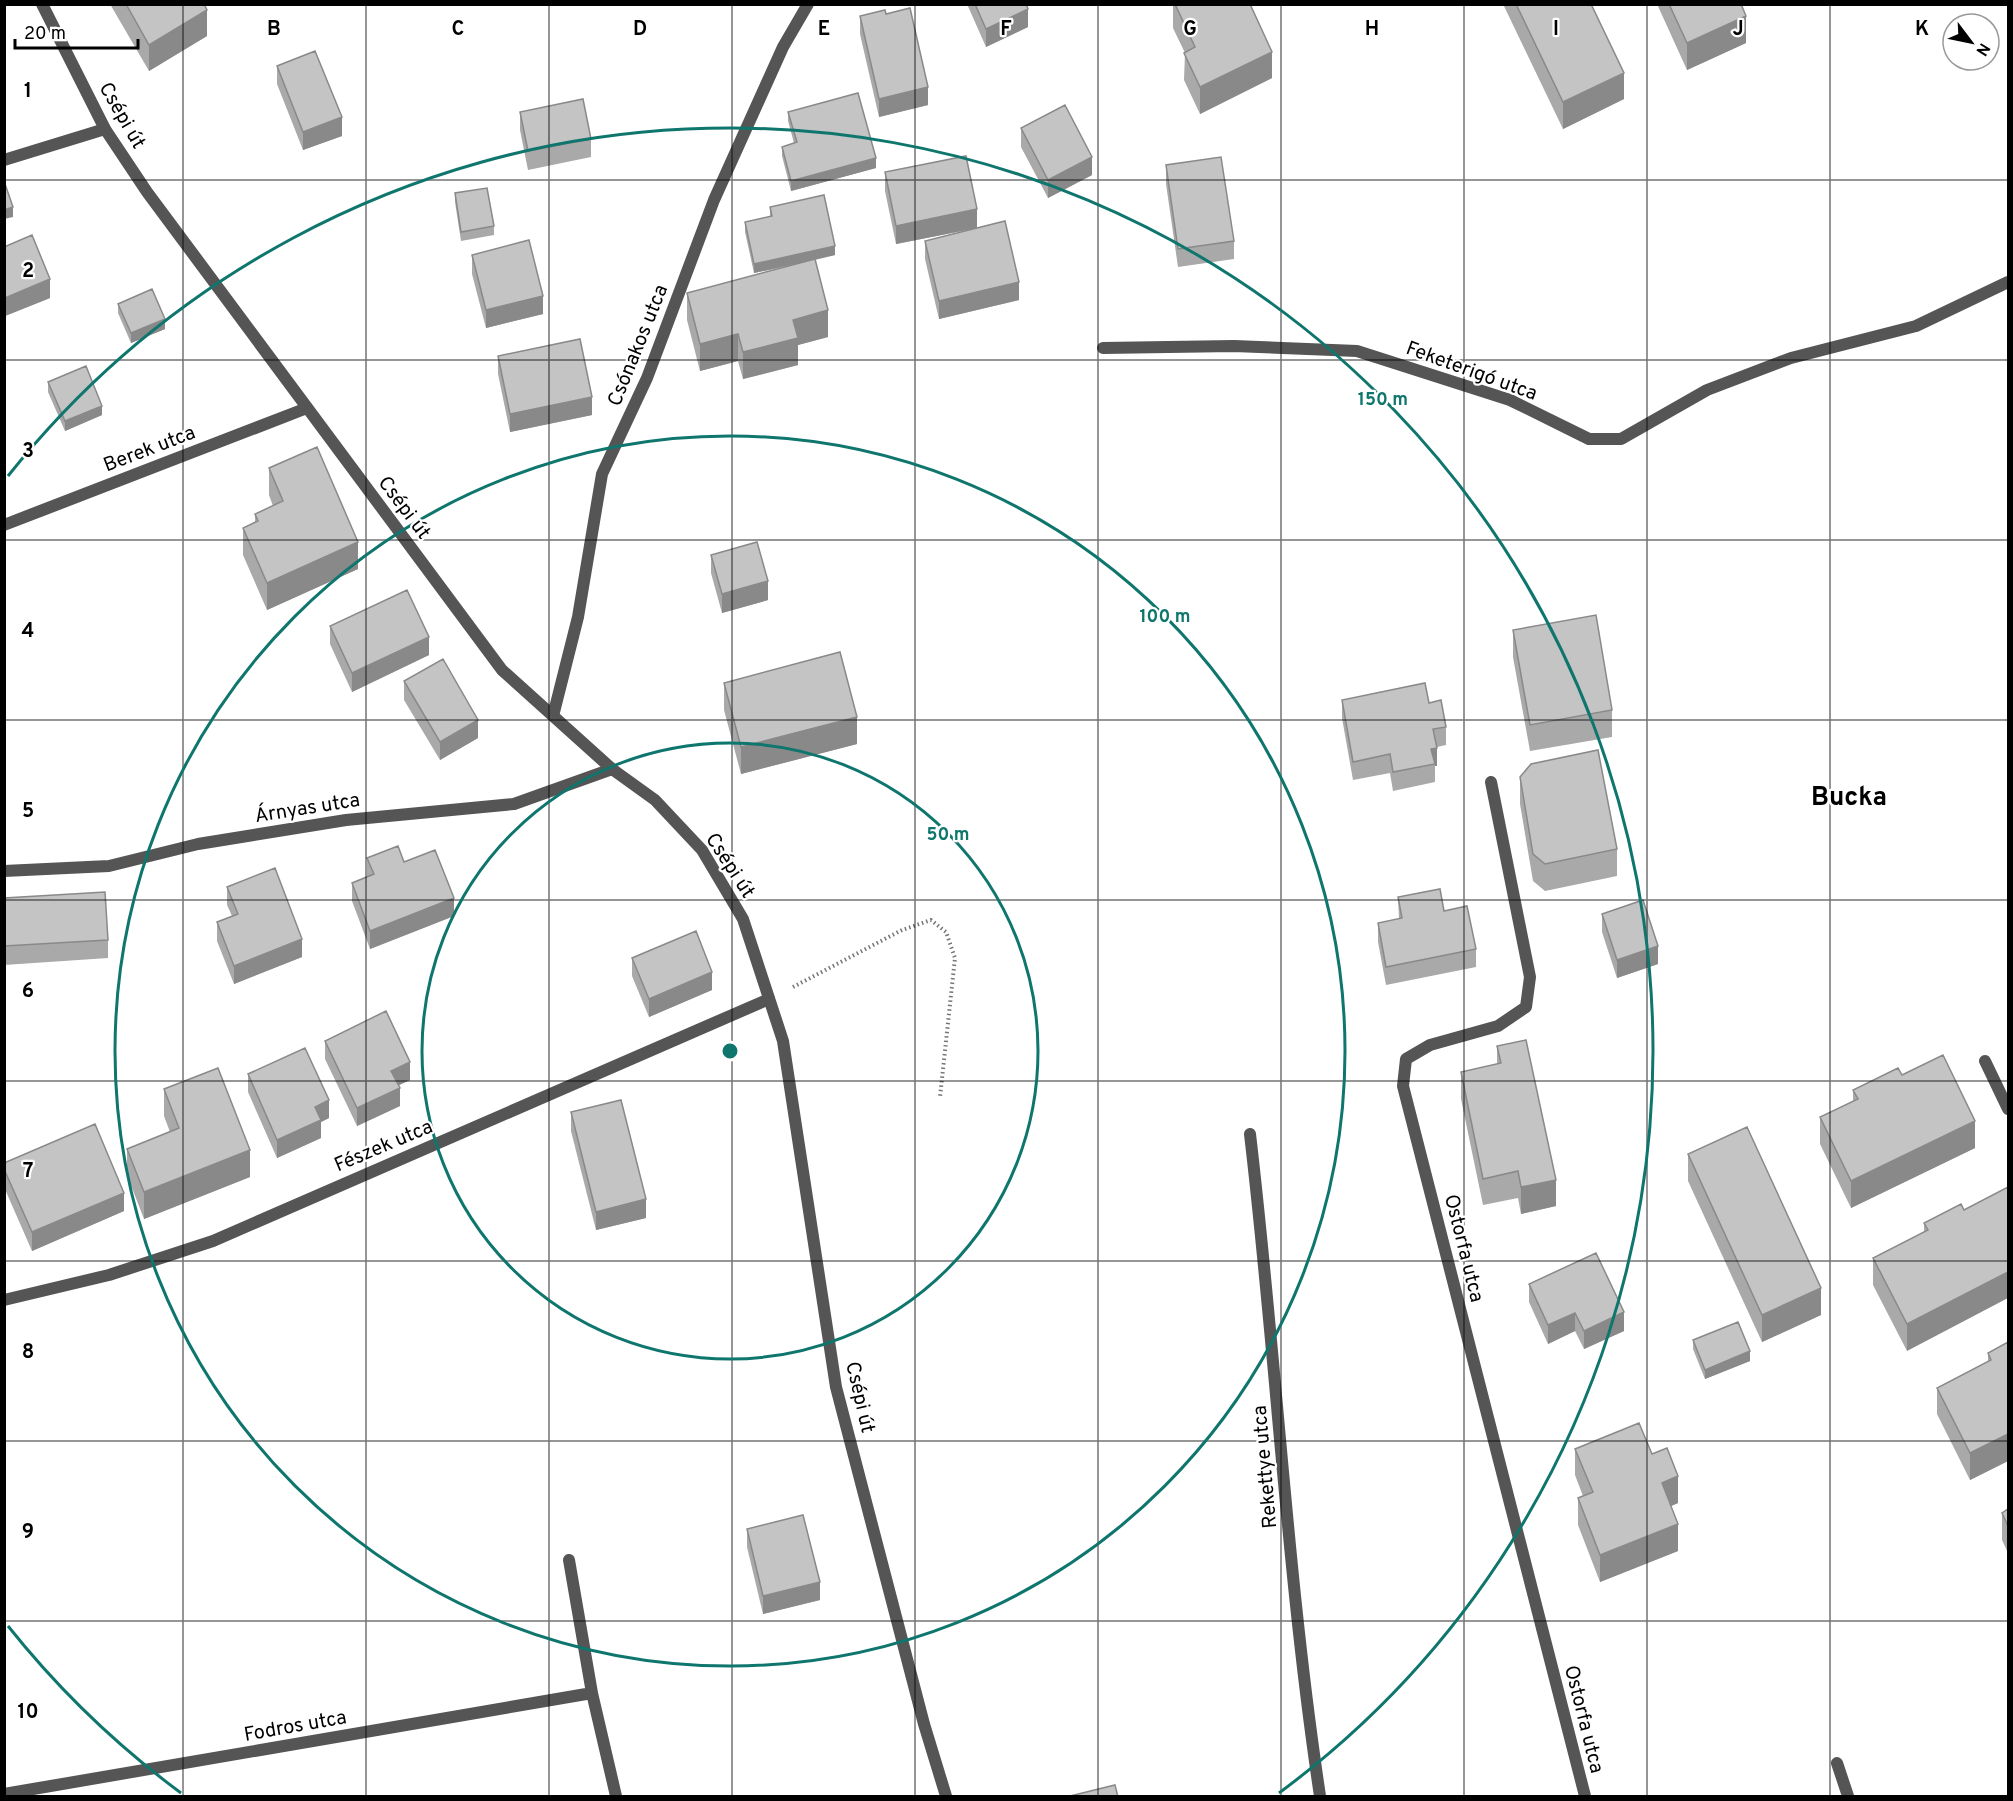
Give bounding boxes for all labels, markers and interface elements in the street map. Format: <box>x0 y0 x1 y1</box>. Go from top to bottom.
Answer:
scale bar <box>15 12 138 50</box>
north arrow <box>1941 12 2001 72</box>
text: B <box>267 17 281 43</box>
text: C <box>452 17 464 43</box>
text: D <box>633 17 647 43</box>
text: E <box>818 17 830 43</box>
text: F <box>1000 17 1012 43</box>
text: G <box>1183 17 1197 43</box>
text: H <box>1365 17 1379 43</box>
text: I <box>1553 17 1559 43</box>
text: J <box>1732 17 1744 43</box>
text: K <box>1915 17 1929 43</box>
text: 20 m <box>24 23 66 46</box>
text: N <box>1970 39 1994 59</box>
street label: Csépi út <box>92 78 151 154</box>
text: 1 <box>24 79 32 105</box>
text: 2 <box>22 259 34 285</box>
street label: Csónakos utca <box>603 281 675 410</box>
street label: Feketerigó utca <box>1402 336 1541 408</box>
text: 150 m <box>1358 389 1408 412</box>
street label: Berek utca <box>100 420 199 479</box>
text: 3 <box>22 439 34 465</box>
street label: Csépi út <box>371 471 436 545</box>
text: 100 m <box>1139 606 1191 629</box>
text: 4 <box>22 619 34 645</box>
district label: Bucka <box>1811 782 1887 815</box>
street label: Árnyas utca <box>253 786 362 830</box>
text: 5 <box>22 799 34 825</box>
text: 50 m <box>926 824 970 847</box>
street label: Csépi út <box>699 829 760 904</box>
text: 6 <box>22 979 34 1005</box>
centre of rings <box>720 1041 740 1061</box>
street label: Fészek utca <box>331 1114 437 1179</box>
text: 7 <box>23 1159 33 1185</box>
street label: Ostorfa utca <box>1437 1192 1489 1305</box>
text: 8 <box>22 1340 34 1366</box>
street label: Csépi út <box>838 1359 880 1436</box>
street label: Rekettye utca <box>1248 1404 1284 1529</box>
text: 9 <box>22 1520 34 1546</box>
street label: Ostorfa utca <box>1557 1663 1609 1776</box>
text: 10 <box>17 1700 39 1726</box>
street label: Fodros utca <box>242 1705 349 1749</box>

